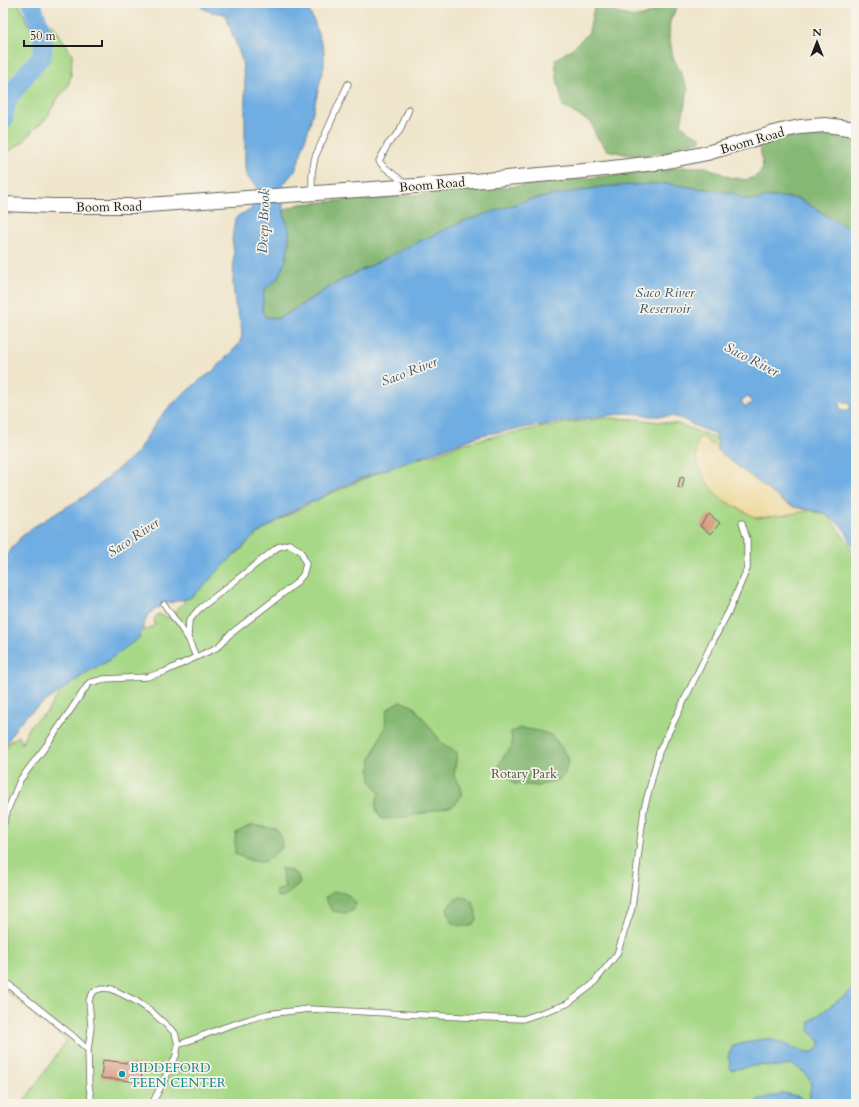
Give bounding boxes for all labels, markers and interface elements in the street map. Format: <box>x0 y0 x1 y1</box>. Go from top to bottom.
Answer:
scale bar <box>24 22 102 48</box>
north arrow <box>797 22 837 62</box>
text: N <box>812 25 822 40</box>
text: 50 m <box>30 28 57 44</box>
street label: Boom Road <box>718 123 787 159</box>
street label: Boom Road <box>398 173 466 197</box>
water label: Deep Brook <box>253 188 274 254</box>
street label: Boom Road <box>76 197 142 217</box>
water label: Saco River Reservoir <box>636 283 695 318</box>
water label: Saco River <box>721 338 783 381</box>
water label: Saco River <box>378 352 440 391</box>
water label: Saco River <box>104 513 163 562</box>
park label: Rotary Park <box>491 765 557 783</box>
place label: BIDDEFORD TEEN CENTER <box>130 1059 226 1092</box>
marker: BIDDEFORD TEEN CENTER <box>117 1069 127 1079</box>

